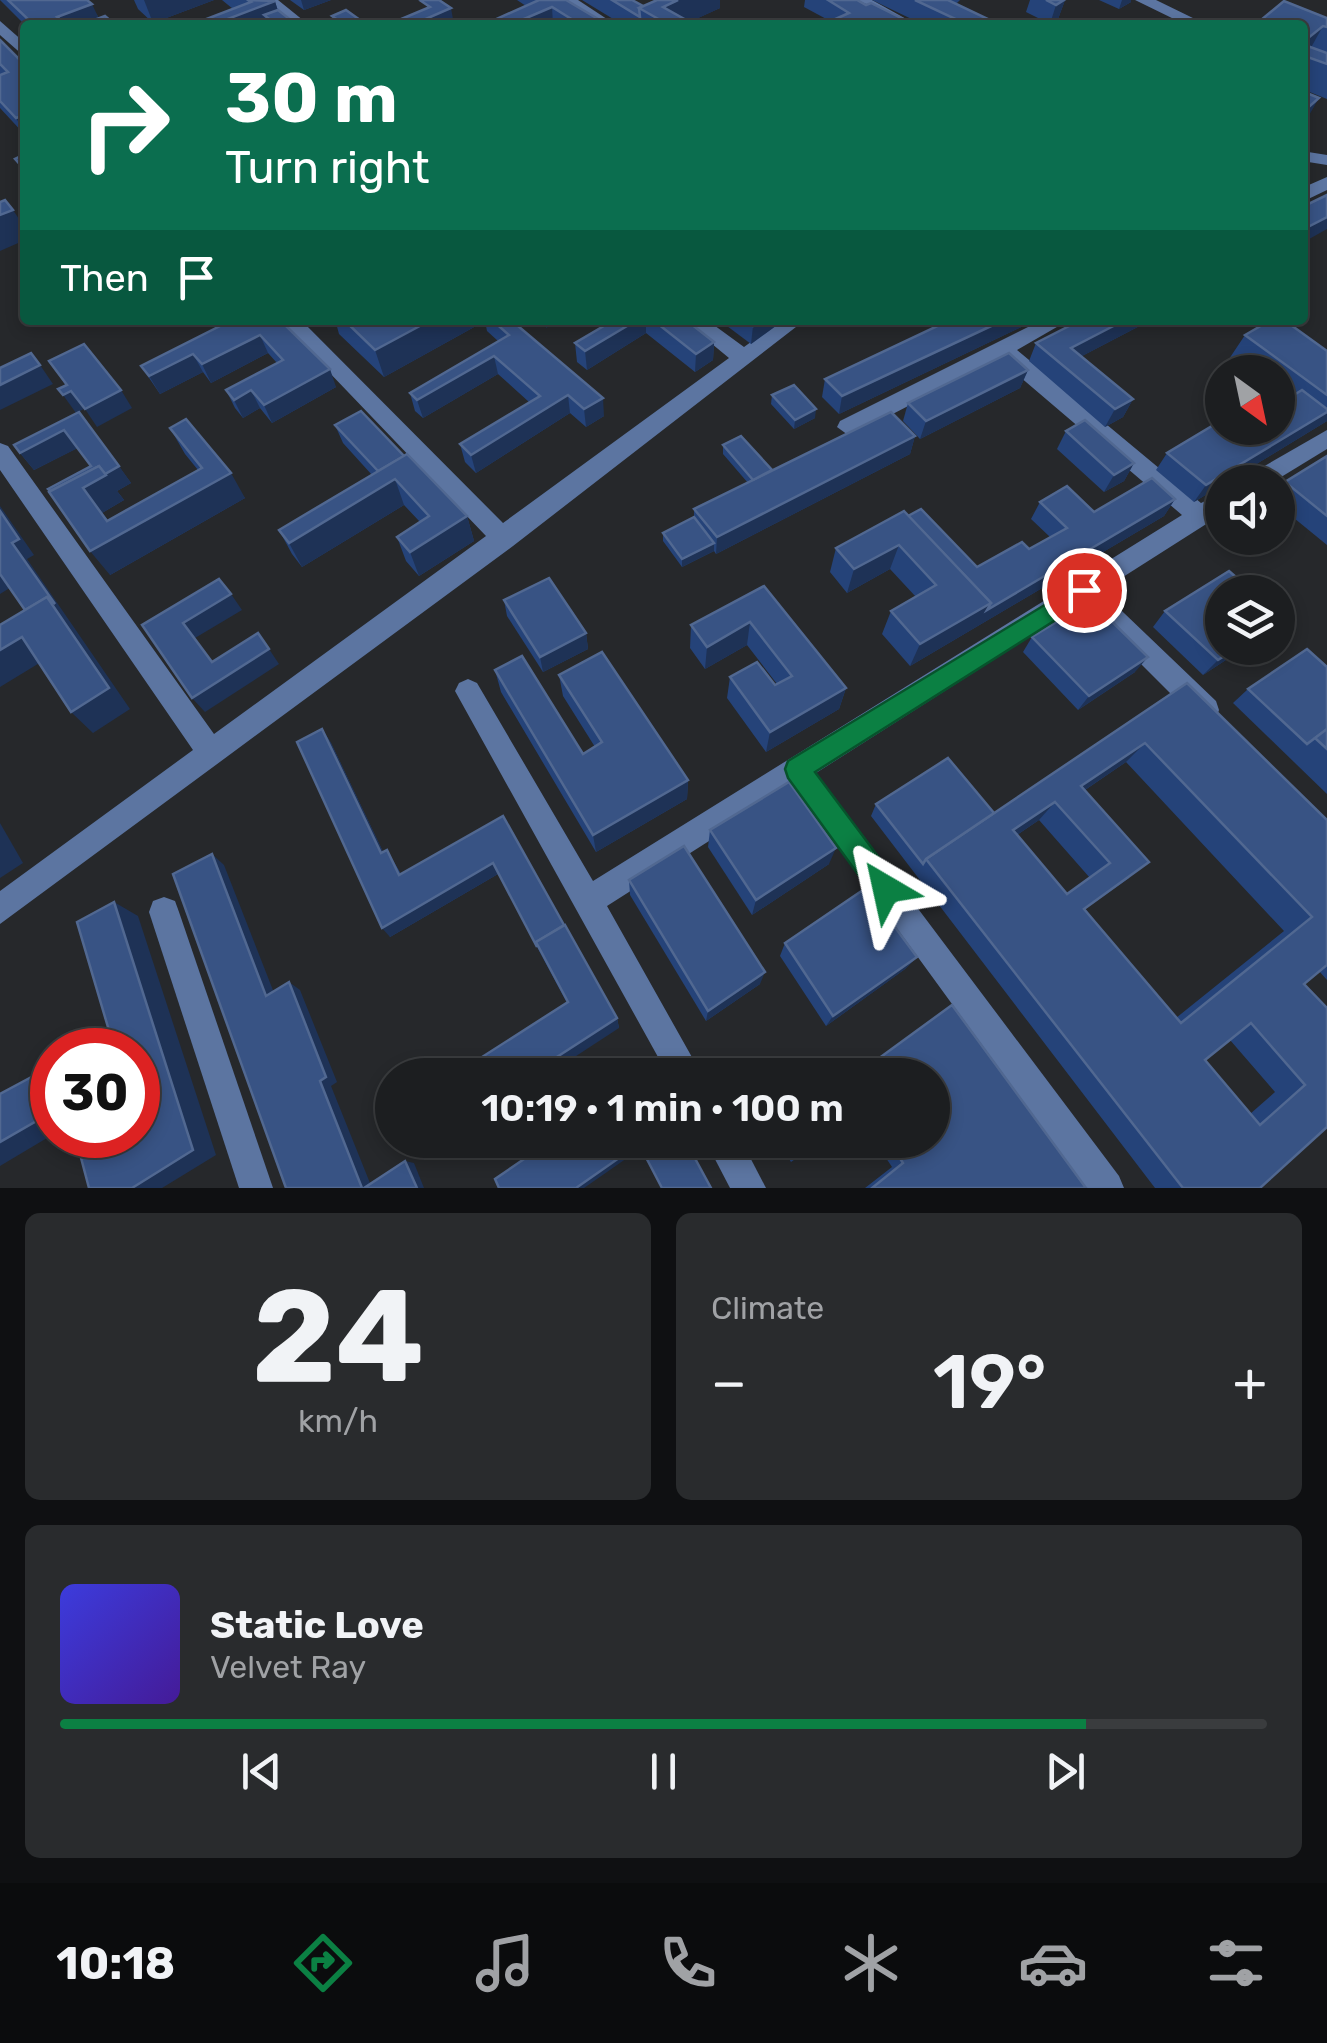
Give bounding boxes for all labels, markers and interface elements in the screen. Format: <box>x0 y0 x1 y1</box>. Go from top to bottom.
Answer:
text: 30 m <box>225 57 398 140</box>
icon: right <box>60 60 190 190</box>
text: Turn right <box>225 141 429 194</box>
icon: arrive <box>169 250 224 305</box>
text: Then <box>60 255 149 301</box>
north arrow <box>1205 355 1295 445</box>
map controls <box>1205 355 1295 665</box>
button: sound <box>1205 465 1295 555</box>
pin <box>1042 548 1127 633</box>
icon: arrive <box>1057 563 1112 618</box>
button: layers <box>1205 575 1295 665</box>
position arrow <box>834 837 938 941</box>
speed limit sign: 30 <box>30 1028 160 1158</box>
text: 10:19 · 1 min · 100 m <box>481 1085 844 1131</box>
text: 24 <box>252 1259 424 1414</box>
text: Climate <box>711 1289 824 1327</box>
text: 19° <box>933 1338 1046 1427</box>
text: − <box>711 1350 747 1415</box>
text: + <box>1233 1350 1267 1415</box>
text: km/h <box>298 1402 378 1440</box>
text: Static Love <box>210 1602 424 1648</box>
text: Velvet Ray <box>210 1648 366 1686</box>
icon: previous <box>234 1744 289 1799</box>
icon: pause <box>636 1744 691 1799</box>
icon: next <box>1038 1744 1093 1799</box>
icon: directions <box>288 1928 358 1998</box>
icon: music <box>470 1928 540 1998</box>
icon: phone <box>653 1928 723 1998</box>
icon: climate <box>836 1928 906 1998</box>
icon: car <box>1018 1928 1088 1998</box>
icon: filters <box>1201 1928 1271 1998</box>
text: 10:18 <box>56 1937 175 1990</box>

